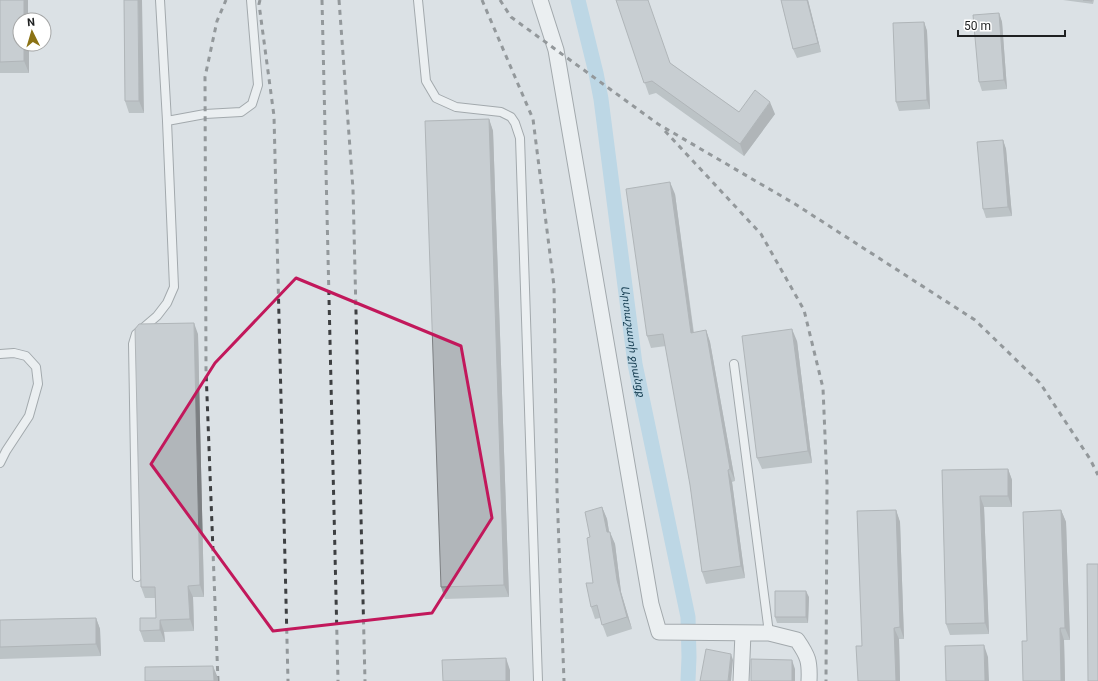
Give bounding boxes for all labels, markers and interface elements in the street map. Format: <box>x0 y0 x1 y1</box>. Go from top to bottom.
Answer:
north arrow <box>12 12 52 52</box>
scale bar <box>958 12 1065 38</box>
text: N <box>27 16 36 29</box>
text: 50 m <box>964 19 991 33</box>
water label: Արտաշատի ջրանցք <box>618 285 648 399</box>

